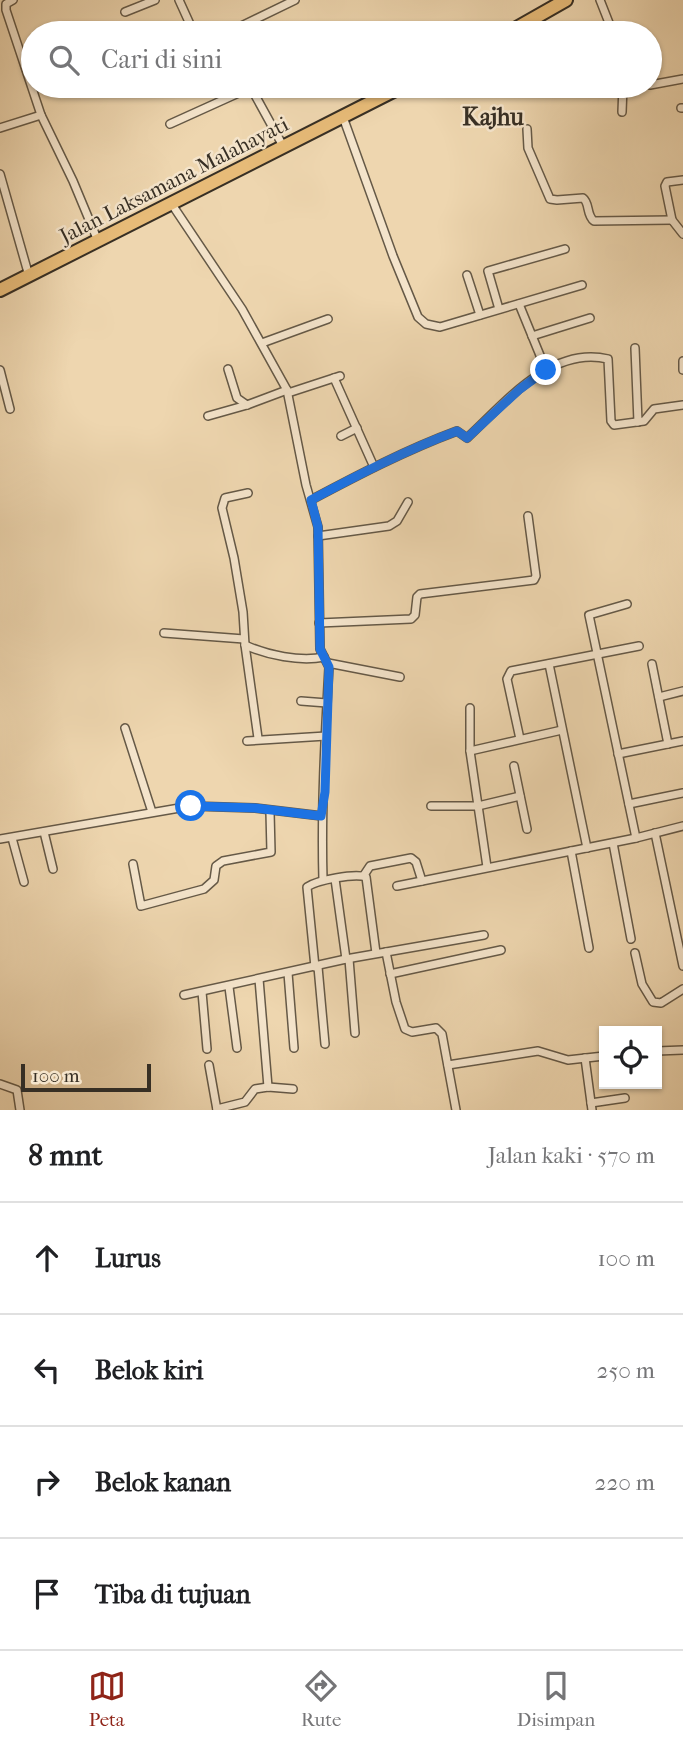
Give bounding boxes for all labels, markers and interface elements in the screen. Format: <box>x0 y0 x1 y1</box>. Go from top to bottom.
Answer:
search box <box>21 21 662 98</box>
icon: search <box>45 41 83 79</box>
text: Cari di sini <box>101 44 222 75</box>
district label: Kajhu <box>462 103 524 131</box>
street label: Jalan Laksamana Malahayati <box>54 112 292 249</box>
route end <box>530 354 561 385</box>
route start <box>175 790 206 821</box>
map controls <box>599 1026 662 1089</box>
button: locate <box>599 1026 662 1089</box>
scale bar <box>21 1061 150 1093</box>
text: 100 m <box>32 1065 80 1087</box>
text: 8 mnt <box>28 1138 102 1173</box>
text: Jalan kaki · 570 m <box>488 1142 655 1169</box>
icon: ahead <box>28 1239 66 1277</box>
text: Lurus <box>95 1243 161 1274</box>
text: 100 m <box>597 1245 655 1272</box>
icon: left <box>28 1351 66 1389</box>
text: Belok kiri <box>95 1355 203 1386</box>
text: 250 m <box>597 1357 655 1384</box>
icon: right <box>28 1463 66 1501</box>
text: Belok kanan <box>95 1467 231 1498</box>
text: 220 m <box>595 1469 655 1496</box>
icon: arrive <box>28 1575 66 1613</box>
text: Tiba di tujuan <box>95 1579 251 1610</box>
tab: Peta <box>88 1667 126 1731</box>
tab: Rute <box>301 1667 341 1731</box>
tab: Disimpan <box>517 1667 595 1731</box>

